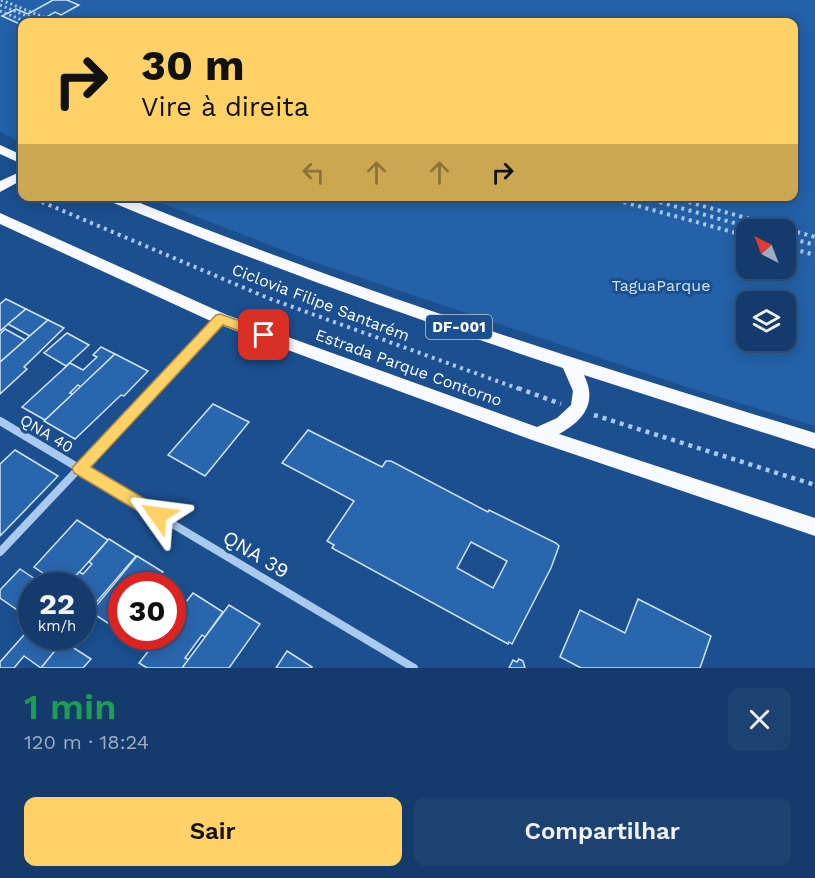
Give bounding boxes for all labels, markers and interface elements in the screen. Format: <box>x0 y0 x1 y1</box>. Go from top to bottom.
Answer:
text: 30 m <box>141 41 245 90</box>
icon: right <box>42 42 120 120</box>
text: Vire à direita <box>141 91 309 123</box>
icon: left <box>297 156 330 189</box>
icon: ahead <box>360 156 393 189</box>
icon: ahead <box>423 156 456 189</box>
icon: right <box>486 156 519 189</box>
north arrow <box>736 219 796 279</box>
map controls <box>736 219 796 351</box>
street label: Ciclovia Filipe Santarém <box>229 260 412 345</box>
park label: TaguaParque <box>612 276 710 295</box>
button: layers <box>736 291 796 351</box>
pin <box>238 309 289 360</box>
road number: DF-001 <box>426 315 492 339</box>
icon: arrive <box>247 318 280 351</box>
street label: Estrada Parque Contorno <box>313 325 505 410</box>
street label: QNA 40 <box>17 410 77 457</box>
position arrow <box>126 483 190 547</box>
street label: QNA 39 <box>219 525 293 583</box>
speed limit sign: 30 <box>108 572 186 650</box>
text: 22 <box>39 586 75 621</box>
text: km/h <box>38 617 76 635</box>
text: 1 min <box>24 686 116 728</box>
button: close <box>728 688 791 751</box>
text: 120 m · 18:24 <box>24 730 149 754</box>
button: Sair <box>24 797 402 866</box>
button: Compartilhar <box>414 797 791 866</box>

